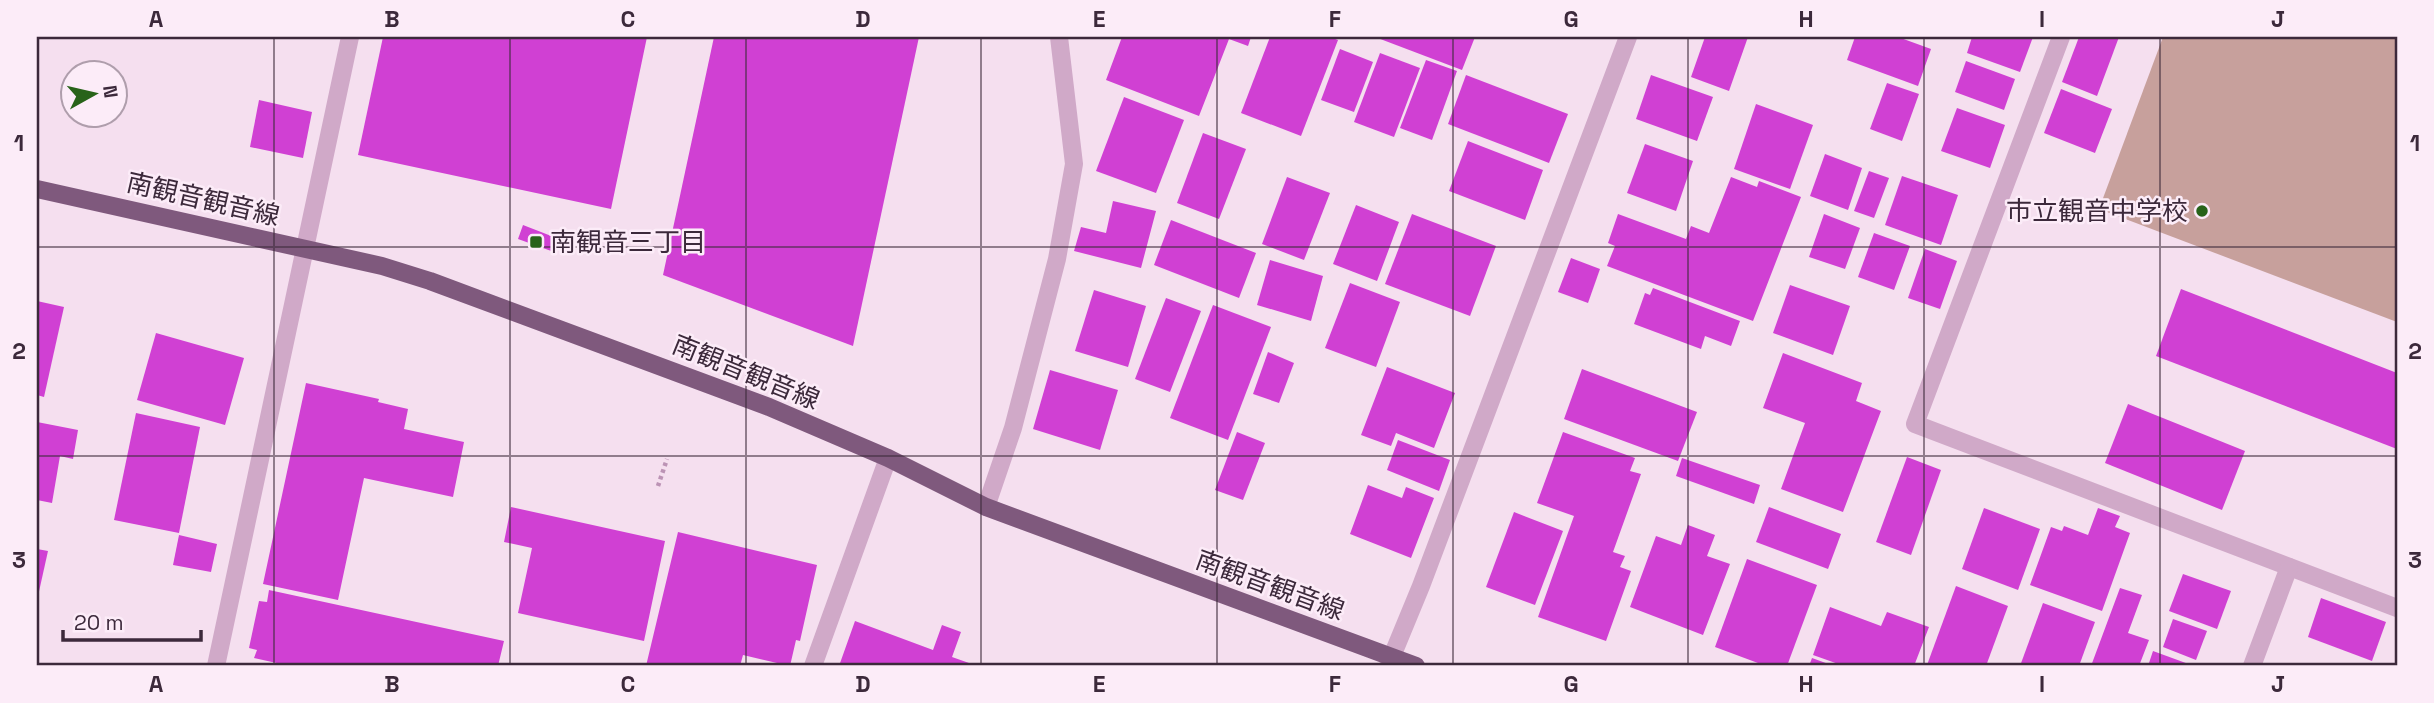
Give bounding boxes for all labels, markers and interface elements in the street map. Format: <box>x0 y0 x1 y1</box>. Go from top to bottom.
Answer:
text: A <box>149 4 164 34</box>
text: B <box>384 4 400 34</box>
text: C <box>621 4 635 34</box>
text: D <box>855 4 871 34</box>
text: E <box>1093 4 1105 34</box>
text: F <box>1329 4 1341 34</box>
text: G <box>1563 4 1579 34</box>
text: H <box>1798 4 1814 34</box>
text: I <box>2039 4 2045 34</box>
text: J <box>2271 4 2285 34</box>
north arrow <box>60 60 130 130</box>
text: N <box>97 84 124 100</box>
text: 1 <box>14 128 24 158</box>
text: 1 <box>2410 128 2420 158</box>
street label: 南観音観音線 <box>123 165 283 233</box>
place label: 市立観音中学校 <box>2006 194 2188 228</box>
marker: 市立観音中学校 <box>2194 203 2210 219</box>
place label: 南観音三丁目 <box>550 225 706 259</box>
marker: 南観音三丁目 <box>528 234 544 250</box>
street label: 南観音観音線 <box>667 327 825 417</box>
text: 2 <box>12 336 26 366</box>
text: 2 <box>2408 336 2422 366</box>
street label: 南観音観音線 <box>1191 542 1349 628</box>
text: 3 <box>12 545 26 575</box>
text: 3 <box>2408 545 2422 575</box>
scale bar <box>63 598 201 642</box>
text: 20 m <box>74 609 124 636</box>
text: A <box>149 669 164 699</box>
text: B <box>384 669 400 699</box>
text: C <box>621 669 635 699</box>
text: D <box>855 669 871 699</box>
text: E <box>1093 669 1105 699</box>
text: F <box>1329 669 1341 699</box>
text: G <box>1563 669 1579 699</box>
text: H <box>1798 669 1814 699</box>
text: I <box>2039 669 2045 699</box>
text: J <box>2271 669 2285 699</box>

